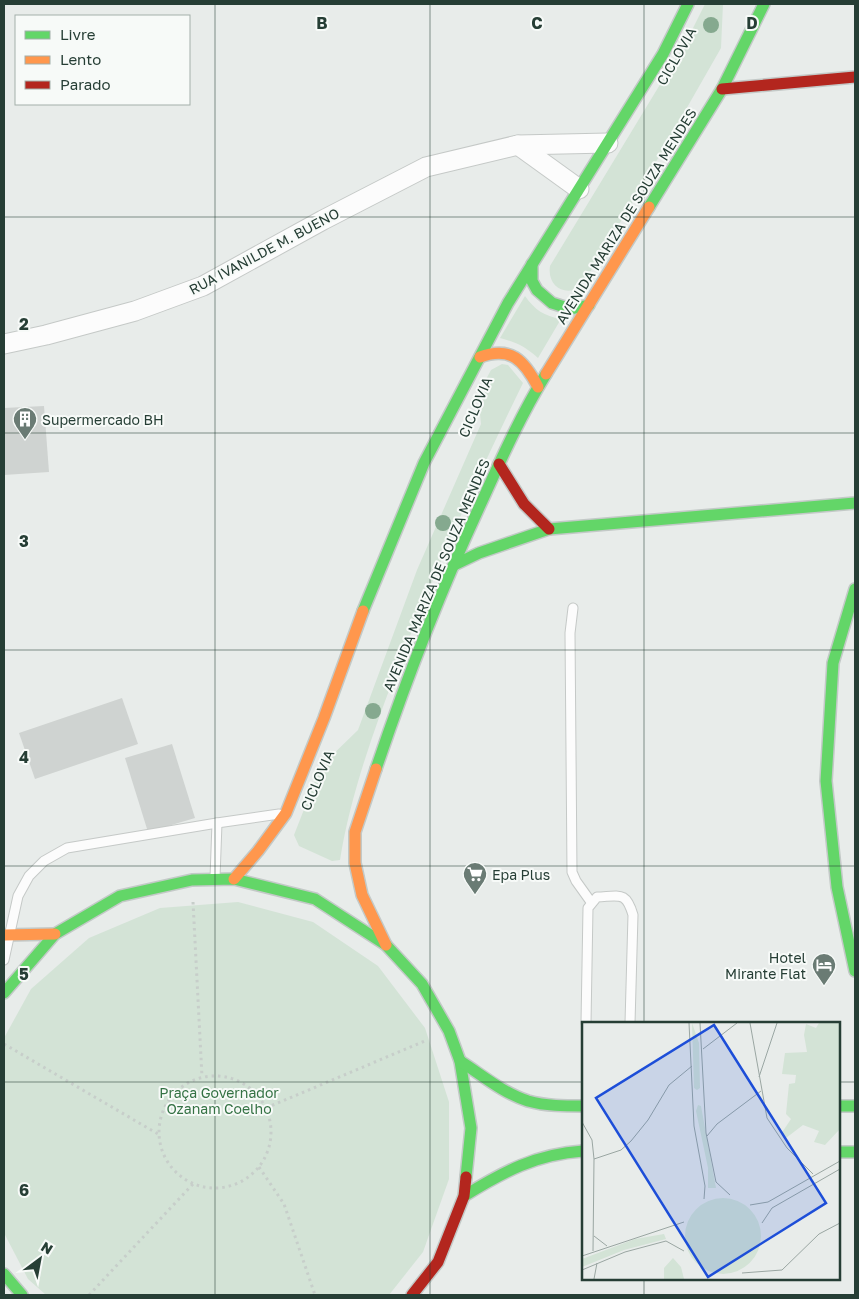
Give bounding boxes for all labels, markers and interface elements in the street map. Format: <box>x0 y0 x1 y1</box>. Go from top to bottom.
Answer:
text: B <box>316 13 328 33</box>
text: C <box>531 13 543 33</box>
text: D <box>746 13 758 33</box>
legend <box>15 15 190 105</box>
street label: CICLOVIA <box>653 23 700 88</box>
text: Livre <box>60 25 96 43</box>
text: Lento <box>60 50 101 68</box>
text: Parado <box>60 75 111 93</box>
street label: AVENIDA MARIZA DE SOUZA MENDES <box>552 105 700 327</box>
street label: RUA IVANILDE M. BUENO <box>186 204 342 298</box>
text: 2 <box>19 314 29 334</box>
street label: CICLOVIA <box>455 374 496 440</box>
building icon: Supermercado BH <box>12 406 38 440</box>
place label: Supermercado BH <box>42 411 164 428</box>
street label: AVENIDA MARIZA DE SOUZA MENDES <box>379 456 493 694</box>
text: 3 <box>19 531 29 551</box>
text: 4 <box>19 747 29 767</box>
street label: CICLOVIA <box>297 747 338 813</box>
supermarket icon: Epa Plus <box>462 861 488 895</box>
place label: Epa Plus <box>492 866 550 883</box>
place label: Hotel Mirante Flat <box>725 949 806 982</box>
hotel icon: Hotel Mirante Flat <box>811 952 837 986</box>
text: 5 <box>19 964 29 984</box>
inset map <box>582 1022 839 1279</box>
park label: Praça Governador Ozanam Coelho <box>159 1084 279 1117</box>
text: 6 <box>19 1180 29 1200</box>
north arrow <box>15 1234 65 1284</box>
text: N <box>38 1238 56 1258</box>

